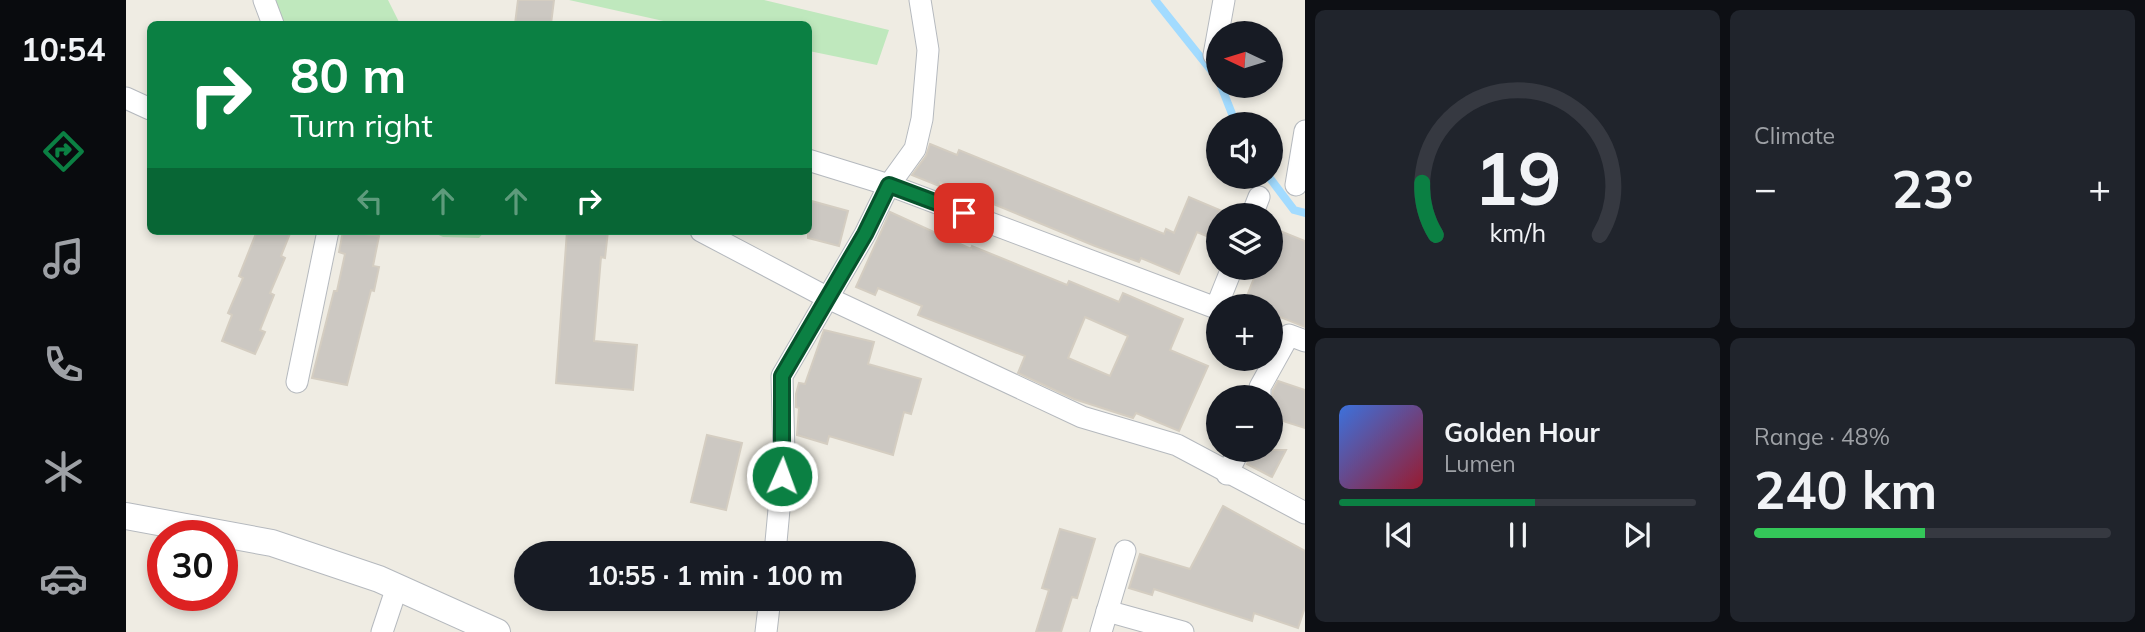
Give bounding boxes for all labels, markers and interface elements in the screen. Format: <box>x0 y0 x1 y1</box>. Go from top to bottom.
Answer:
north arrow <box>1206 21 1283 98</box>
map controls <box>1206 21 1283 462</box>
text: 10:54 <box>21 29 105 69</box>
text: 80 m <box>290 44 406 105</box>
icon: right <box>175 49 266 140</box>
text: Turn right <box>290 105 433 145</box>
button: sound <box>1206 112 1283 189</box>
text: Climate <box>1754 121 1835 150</box>
icon: directions <box>39 127 88 176</box>
text: 19 <box>1474 132 1561 223</box>
text: 23° <box>1891 156 1974 221</box>
text: − <box>1754 164 1777 212</box>
text: + <box>2088 164 2111 212</box>
icon: left <box>351 182 389 220</box>
icon: ahead <box>424 182 462 220</box>
icon: ahead <box>497 182 535 220</box>
icon: right <box>570 182 608 220</box>
pin <box>934 183 994 243</box>
icon: arrive <box>945 194 983 232</box>
button: layers <box>1206 203 1283 280</box>
text: km/h <box>1489 217 1546 248</box>
icon: music <box>39 234 88 283</box>
button: + <box>1206 294 1283 371</box>
icon: phone <box>39 340 88 389</box>
button: − <box>1206 385 1283 462</box>
text: Golden Hour <box>1444 416 1600 449</box>
text: Range · 48% <box>1754 422 1890 451</box>
position arrow <box>745 439 819 513</box>
icon: climate <box>39 447 88 496</box>
text: Lumen <box>1444 449 1516 478</box>
text: 240 km <box>1754 457 1937 522</box>
icon: previous <box>1380 516 1418 554</box>
icon: pause <box>1499 516 1537 554</box>
icon: next <box>1618 516 1656 554</box>
speed limit sign: 30 <box>147 520 238 611</box>
icon: car <box>39 554 88 603</box>
text: 10:55 · 1 min · 100 m <box>587 559 843 592</box>

